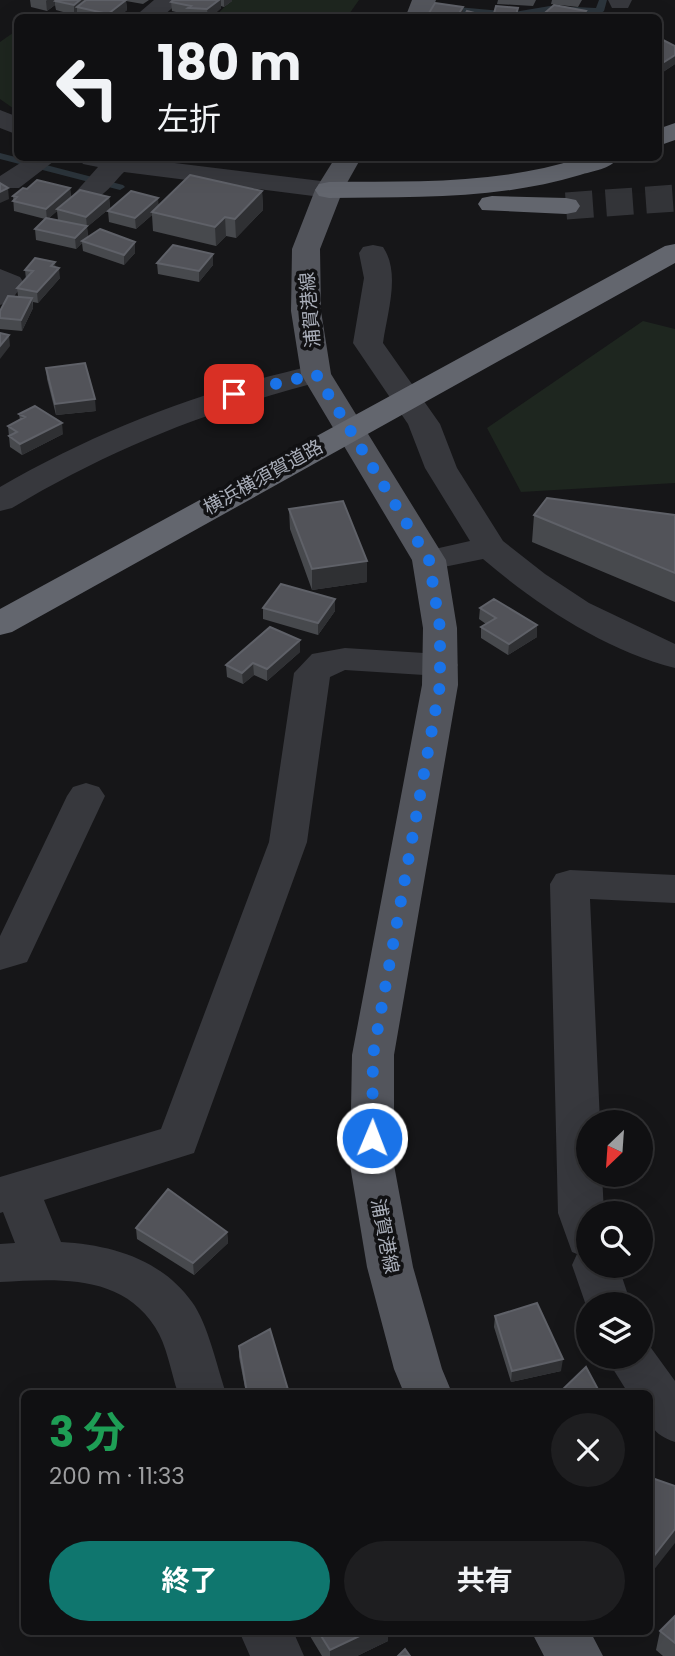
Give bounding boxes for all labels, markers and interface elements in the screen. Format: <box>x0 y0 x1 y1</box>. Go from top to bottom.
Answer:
text: 180 m <box>157 29 301 97</box>
icon: left <box>42 42 133 133</box>
text: 左折 <box>157 96 221 141</box>
street label: 浦賀港線 <box>293 271 327 349</box>
pin <box>204 364 264 424</box>
icon: arrive <box>215 375 253 413</box>
street label: 横浜横須賀道路 <box>198 433 328 521</box>
position arrow <box>335 1101 409 1175</box>
north arrow <box>576 1110 653 1186</box>
map controls <box>576 1110 653 1369</box>
street label: 浦賀港線 <box>364 1196 406 1276</box>
button: search <box>576 1201 653 1278</box>
button: layers <box>576 1292 653 1369</box>
text: 3 分 <box>49 1403 125 1462</box>
button: close <box>551 1413 625 1487</box>
text: 200 m · 11:33 <box>49 1460 185 1492</box>
button: 終了 <box>49 1541 330 1621</box>
button: 共有 <box>344 1541 625 1621</box>

